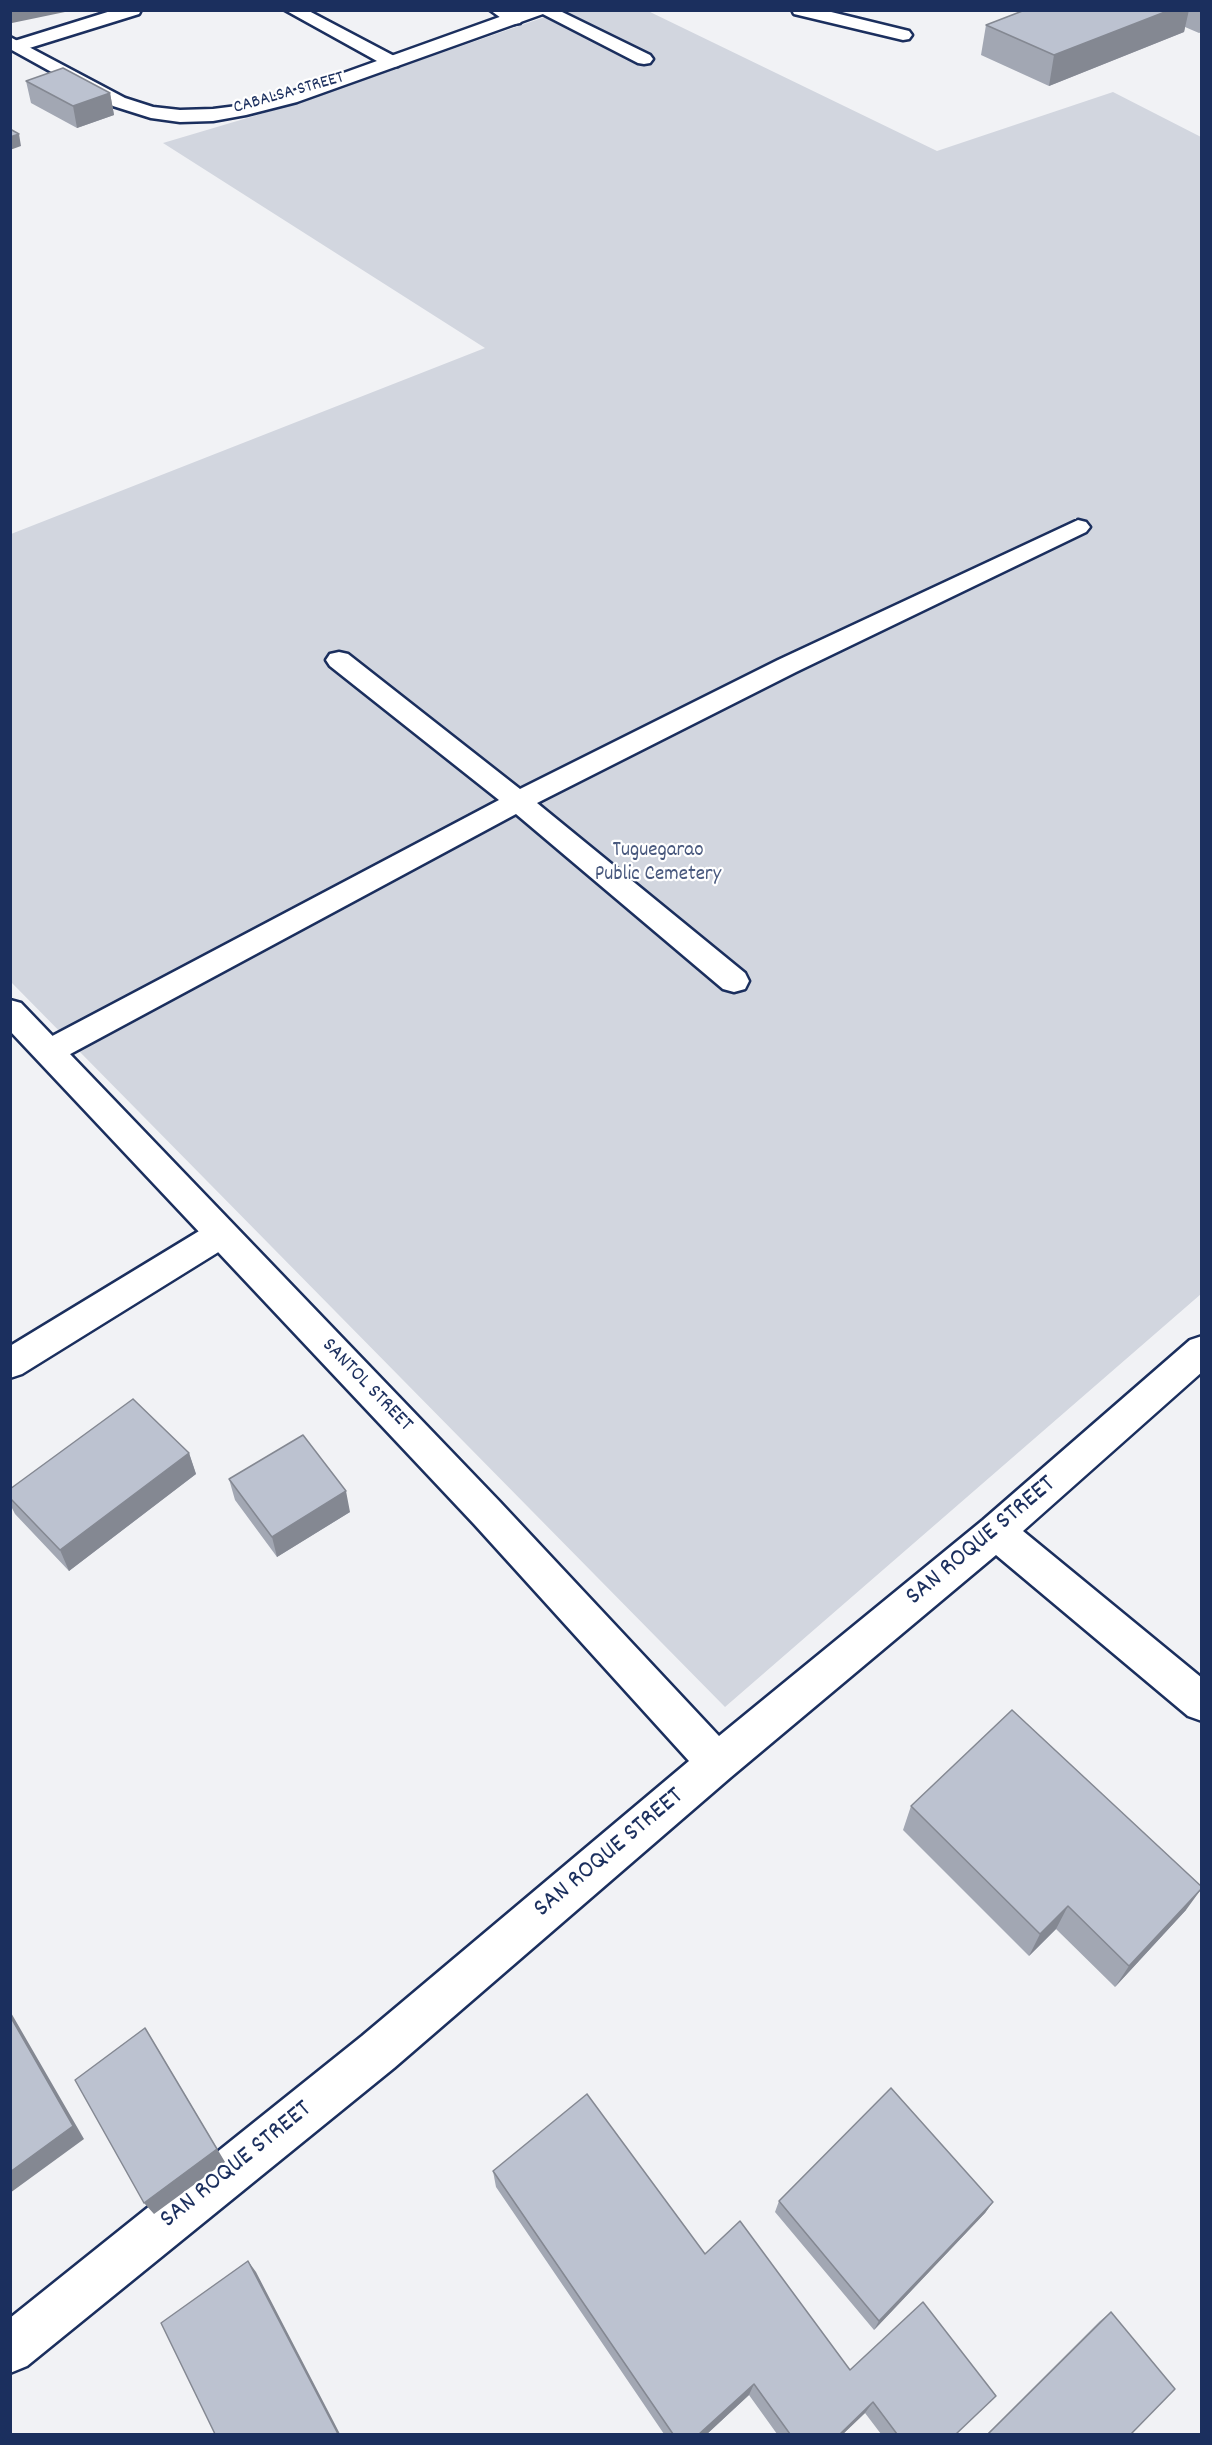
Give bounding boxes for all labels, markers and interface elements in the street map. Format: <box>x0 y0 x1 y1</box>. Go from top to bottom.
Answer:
street label: CABALSA STREET <box>231 68 347 120</box>
park label: Tuguegarao Public Cemetery <box>595 839 721 889</box>
street label: SANTOL STREET <box>315 1334 417 1438</box>
street label: SAN ROQUE STREET <box>901 1470 1063 1614</box>
street label: SAN ROQUE STREET <box>529 1782 691 1926</box>
street label: SAN ROQUE STREET <box>155 2095 319 2237</box>

